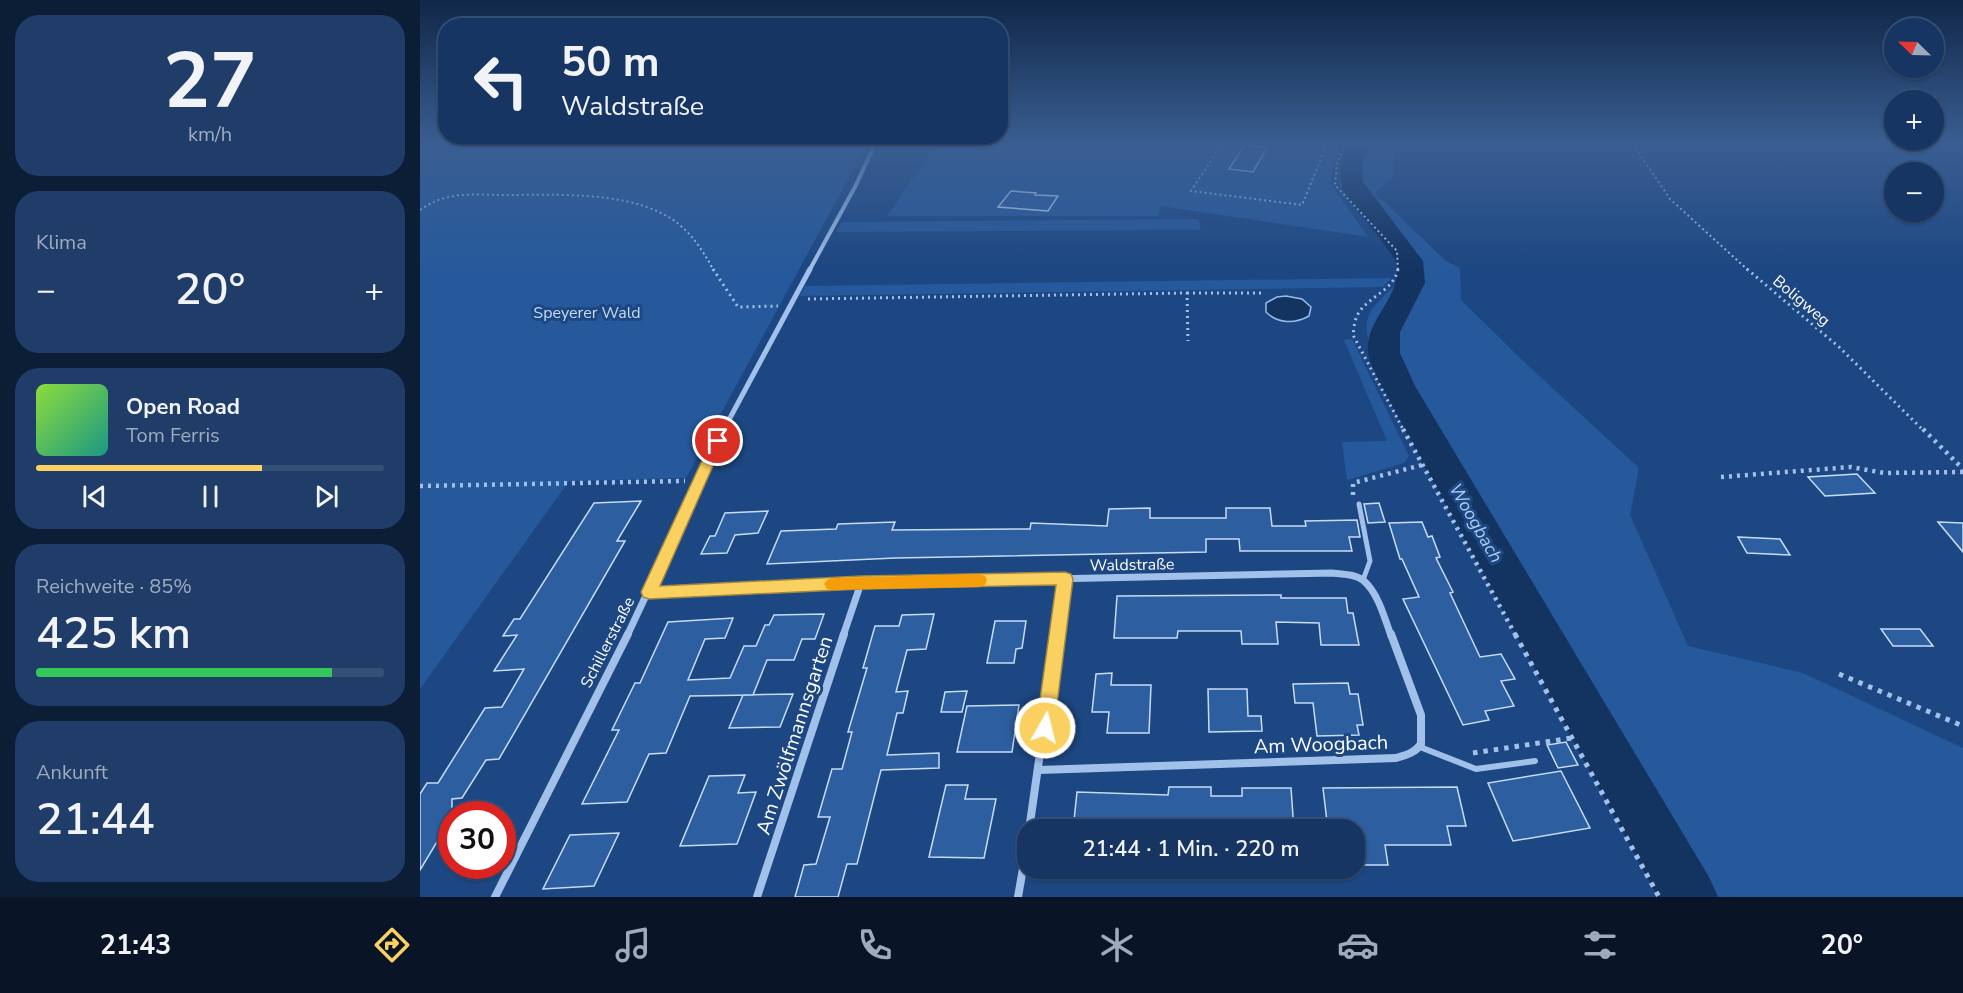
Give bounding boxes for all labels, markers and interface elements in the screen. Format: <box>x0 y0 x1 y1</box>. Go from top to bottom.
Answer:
north arrow <box>1884 18 1944 78</box>
map controls <box>1884 18 1944 222</box>
text: 27 <box>163 28 257 135</box>
text: 50 m <box>561 34 660 91</box>
icon: left <box>462 42 540 120</box>
text: Waldstraße <box>561 88 704 125</box>
button: + <box>1884 90 1944 150</box>
text: km/h <box>188 121 232 148</box>
button: − <box>1884 162 1944 222</box>
text: Klima <box>36 229 87 256</box>
text: 20° <box>175 259 245 320</box>
text: − <box>36 268 56 313</box>
text: + <box>364 268 384 313</box>
street label: Boligweg <box>1768 270 1835 331</box>
park label: Speyerer Wald <box>533 302 641 324</box>
text: Open Road <box>126 392 240 422</box>
pin <box>692 415 743 466</box>
text: Tom Ferris <box>126 422 220 449</box>
icon: arrive <box>701 424 734 457</box>
water label: Woogbach <box>1444 479 1508 567</box>
icon: previous <box>78 480 111 513</box>
icon: pause <box>194 480 227 513</box>
icon: next <box>310 480 343 513</box>
street label: Waldstraße <box>1089 553 1175 577</box>
text: Reichweite · 85% <box>36 573 192 600</box>
street label: Schillerstraße <box>576 593 640 692</box>
text: 425 km <box>36 603 191 664</box>
street label: Am Zwölfmannsgarten <box>750 632 839 838</box>
position arrow <box>1013 696 1077 760</box>
street label: Am Woogbach <box>1253 729 1389 760</box>
text: Ankunft <box>36 759 108 786</box>
text: 21:44 <box>36 789 155 850</box>
speed limit sign: 30 <box>438 801 516 879</box>
text: 21:44 · 1 Min. · 220 m <box>1082 834 1300 864</box>
icon: directions <box>371 924 413 966</box>
icon: music <box>612 924 654 966</box>
icon: phone <box>854 924 896 966</box>
icon: climate <box>1096 924 1138 966</box>
icon: car <box>1337 924 1379 966</box>
icon: filters <box>1579 924 1621 966</box>
text: 21:43 <box>100 927 171 964</box>
text: 20° <box>1820 927 1863 964</box>

